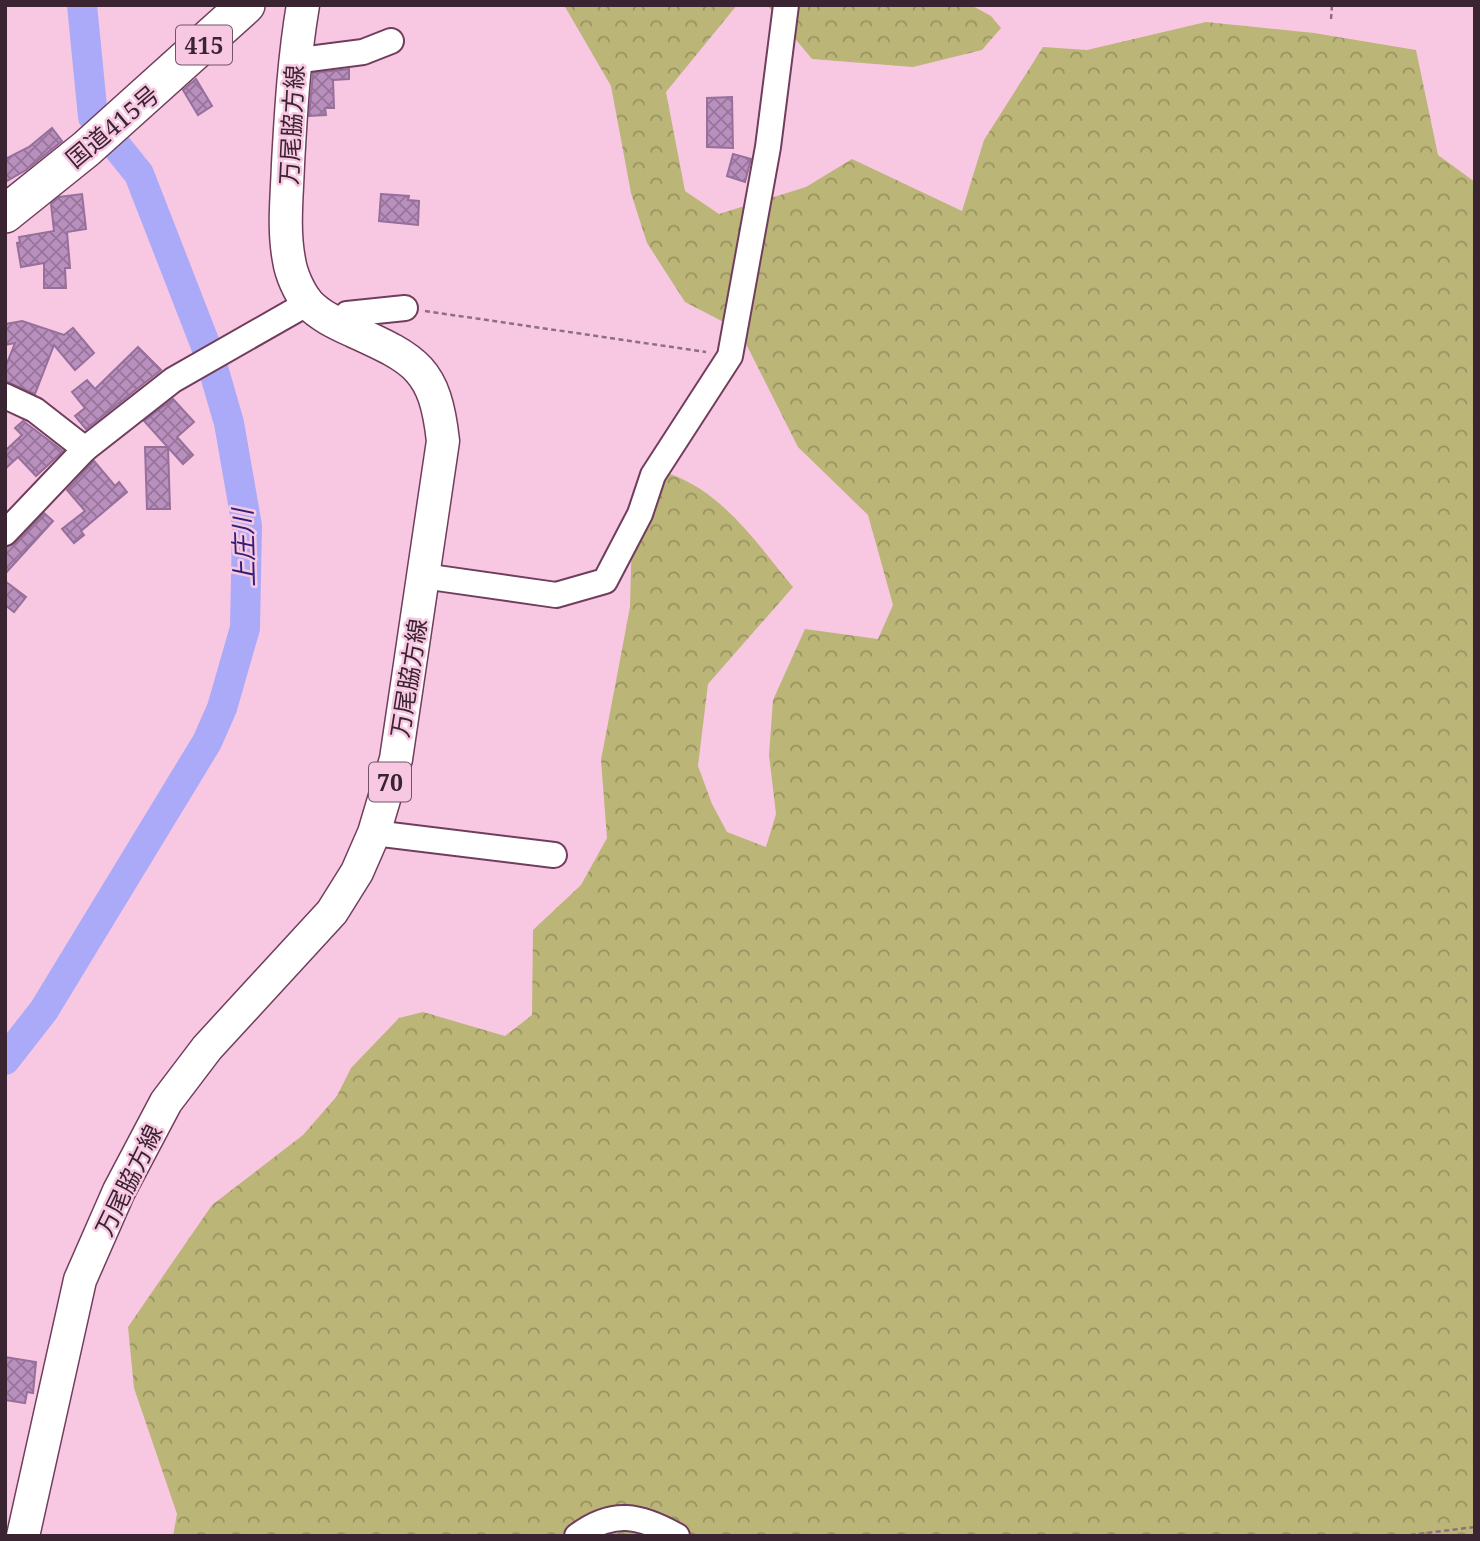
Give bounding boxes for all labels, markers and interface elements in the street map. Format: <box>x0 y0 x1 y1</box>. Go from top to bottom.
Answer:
road number: 415 <box>176 26 232 64</box>
street label: 万尾脇方線 <box>271 64 311 186</box>
street label: 国道415号 <box>58 77 166 175</box>
water label: 上庄川 <box>224 505 262 588</box>
street label: 万尾脇方線 <box>382 616 434 740</box>
road number: 70 <box>369 762 411 802</box>
street label: 万尾脇方線 <box>87 1119 169 1241</box>

